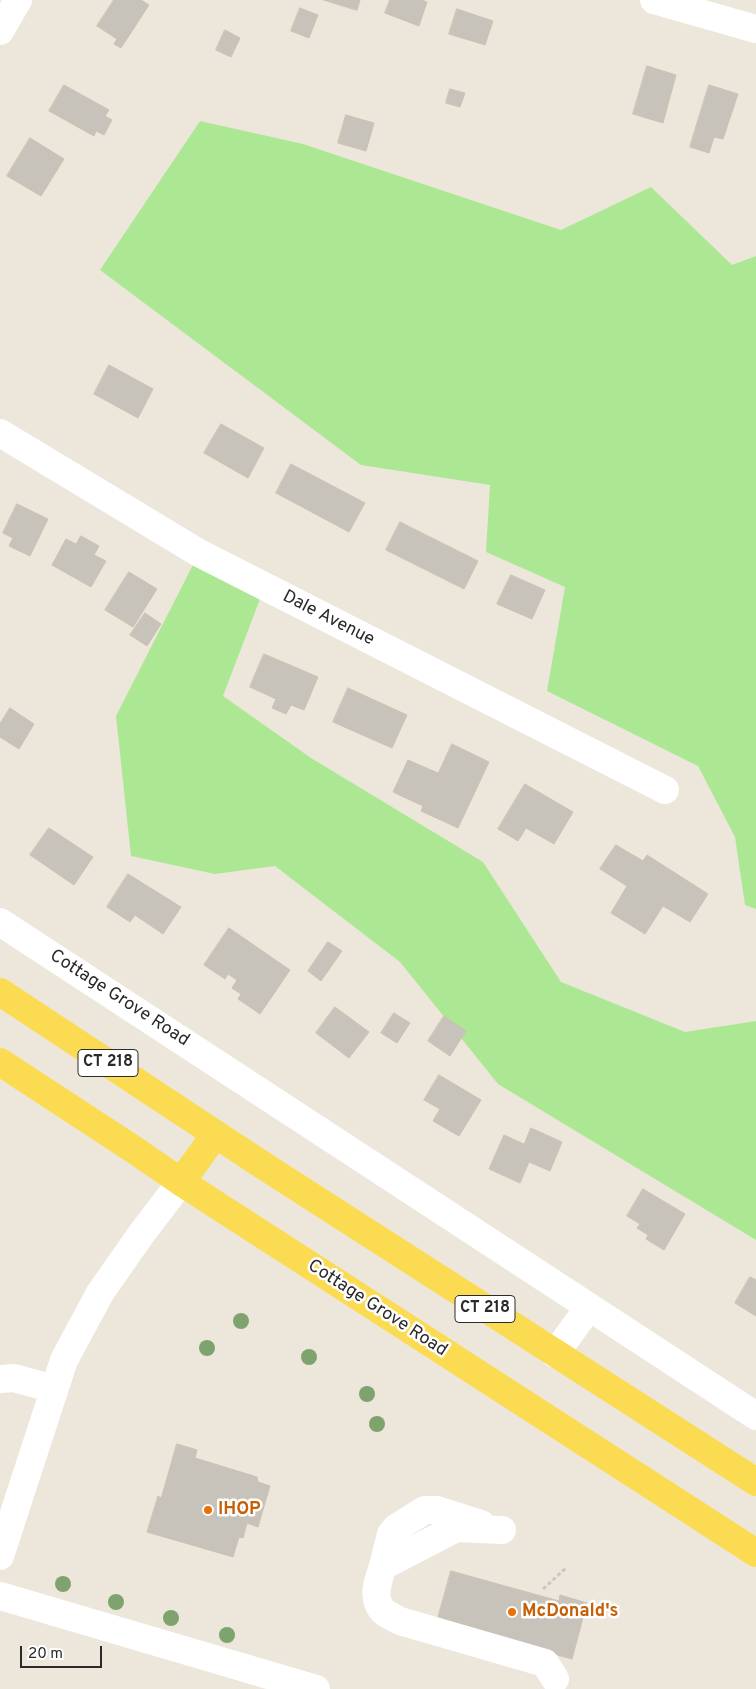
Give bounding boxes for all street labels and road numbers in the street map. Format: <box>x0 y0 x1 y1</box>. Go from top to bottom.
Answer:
street label: Dale Avenue <box>278 587 378 651</box>
street label: Cottage Grove Road <box>45 946 193 1052</box>
road number: CT 218 <box>78 1050 138 1076</box>
street label: Cottage Grove Road <box>303 1256 451 1362</box>
road number: CT 218 <box>455 1296 515 1322</box>

